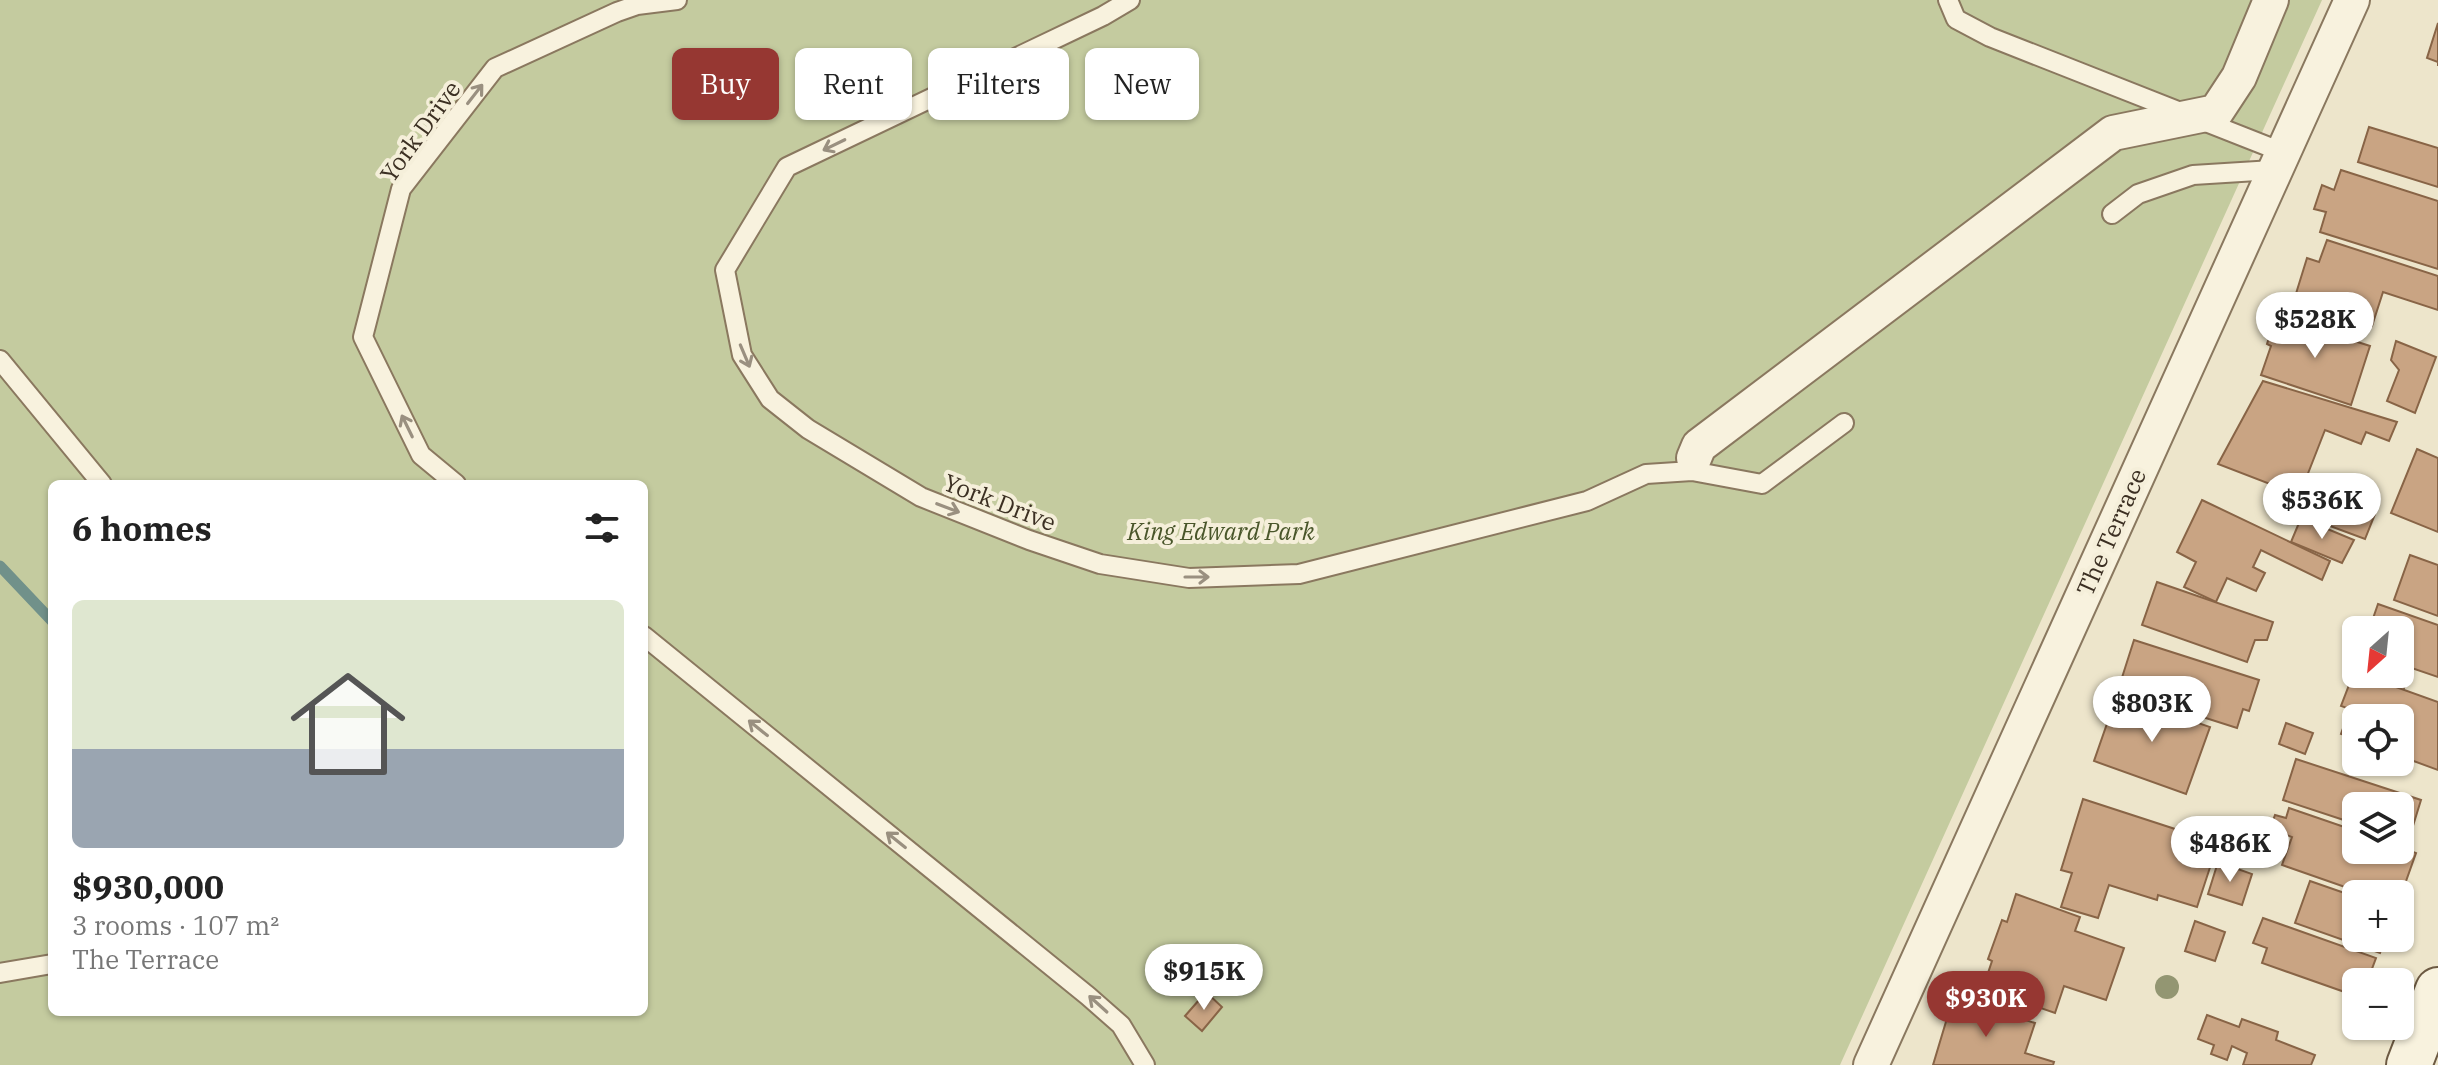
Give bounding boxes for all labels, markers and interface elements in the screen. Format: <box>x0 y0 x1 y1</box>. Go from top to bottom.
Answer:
chip: Buy <box>672 48 779 120</box>
chip: Rent <box>795 48 912 120</box>
chip: Filters <box>928 48 1069 120</box>
chip: New <box>1085 48 1199 120</box>
street label: York Drive <box>372 74 468 188</box>
one-way arrow <box>467 84 484 105</box>
one-way arrow <box>822 138 846 153</box>
pin: $528K <box>2259 292 2371 360</box>
text: $528K <box>2274 301 2356 335</box>
one-way arrow <box>739 343 753 367</box>
one-way arrow <box>399 415 414 439</box>
street label: The Terrace <box>2069 463 2153 601</box>
street label: York Drive <box>939 466 1061 538</box>
pin: $536K <box>2266 473 2378 541</box>
text: $536K <box>2281 482 2363 516</box>
one-way arrow <box>935 502 960 516</box>
text: 6 homes <box>72 506 212 550</box>
icon: filters <box>580 506 624 550</box>
park label: King Edward Park <box>1126 515 1315 547</box>
one-way arrow <box>1183 569 1210 585</box>
north arrow <box>2342 616 2414 688</box>
map controls <box>2342 616 2414 1040</box>
icon: home <box>276 652 420 796</box>
pin: $803K <box>2096 676 2208 744</box>
text: $803K <box>2111 685 2193 719</box>
button: locate <box>2342 704 2414 776</box>
one-way arrow <box>748 719 769 736</box>
button: layers <box>2342 792 2414 864</box>
pin: $486K <box>2174 816 2286 884</box>
text: $486K <box>2189 825 2271 859</box>
one-way arrow <box>886 831 907 849</box>
text: $930,000 <box>72 864 224 908</box>
button: + <box>2342 880 2414 952</box>
text: 3 rooms · 107 m² <box>72 908 279 942</box>
text: The Terrace <box>72 942 219 976</box>
pin: $915K <box>1148 944 1260 1012</box>
text: $915K <box>1163 953 1245 987</box>
button: − <box>2342 968 2414 1040</box>
pin: $930K <box>1930 971 2042 1039</box>
text: $930K <box>1945 980 2027 1014</box>
one-way arrow <box>1088 995 1108 1013</box>

